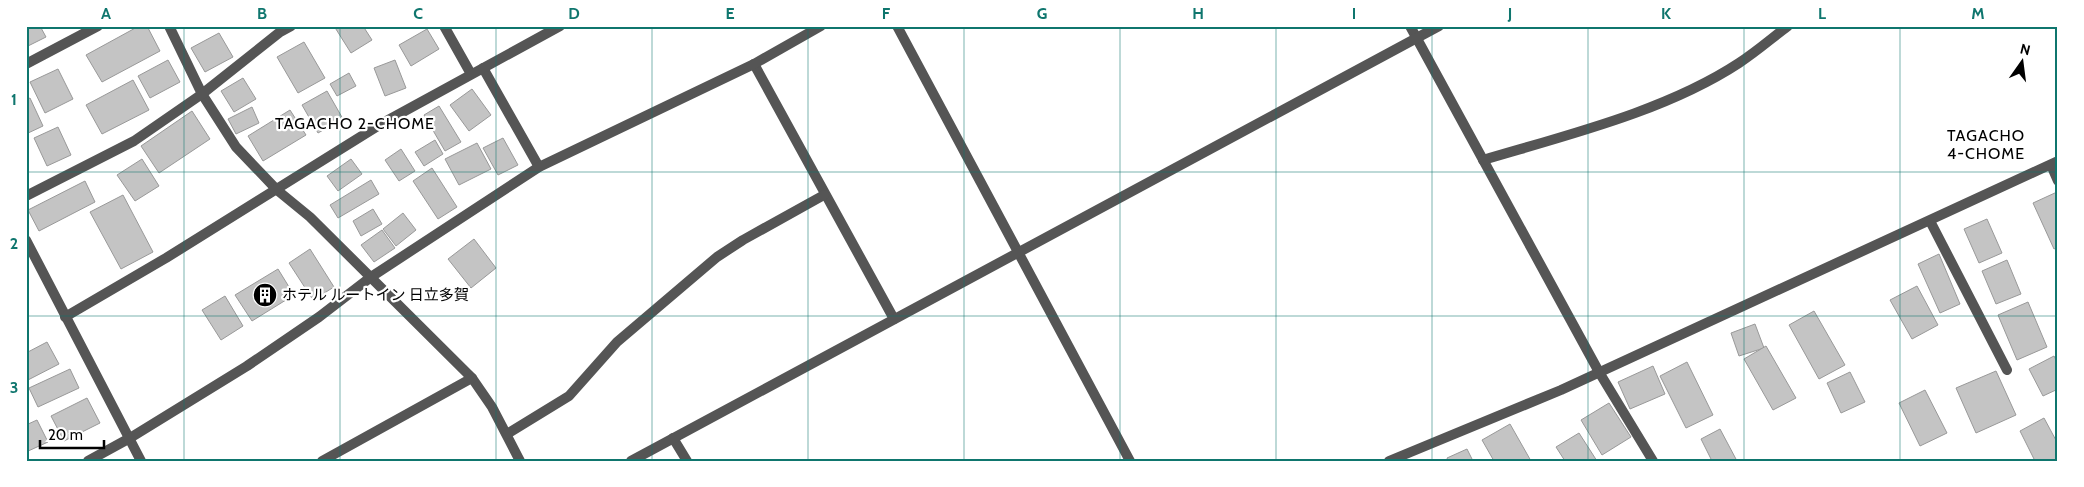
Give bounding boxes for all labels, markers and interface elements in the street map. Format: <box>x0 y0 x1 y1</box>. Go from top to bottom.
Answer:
text: A <box>101 4 111 23</box>
text: B <box>257 4 267 23</box>
text: C <box>413 4 423 23</box>
text: D <box>568 4 580 23</box>
text: E <box>725 4 735 23</box>
text: F <box>882 4 891 23</box>
text: G <box>1037 4 1047 23</box>
text: H <box>1192 4 1204 23</box>
text: I <box>1352 4 1356 23</box>
text: J <box>1507 4 1512 23</box>
text: K <box>1661 4 1671 23</box>
text: L <box>1818 4 1826 23</box>
text: M <box>1971 4 1985 23</box>
north arrow <box>1996 38 2046 88</box>
text: N <box>2018 39 2032 59</box>
text: 1 <box>11 90 17 109</box>
district label: TAGACHO 2-CHOME <box>275 114 435 133</box>
district label: TAGACHO 4-CHOME <box>1947 126 2025 163</box>
text: 2 <box>10 234 18 253</box>
building icon: ホテル ルートイン 日立多賀 <box>252 282 278 308</box>
place label: ホテル ルートイン 日立多賀 <box>282 286 469 304</box>
text: 3 <box>10 378 18 397</box>
scale bar <box>40 417 104 449</box>
text: 20 m <box>48 426 83 444</box>

